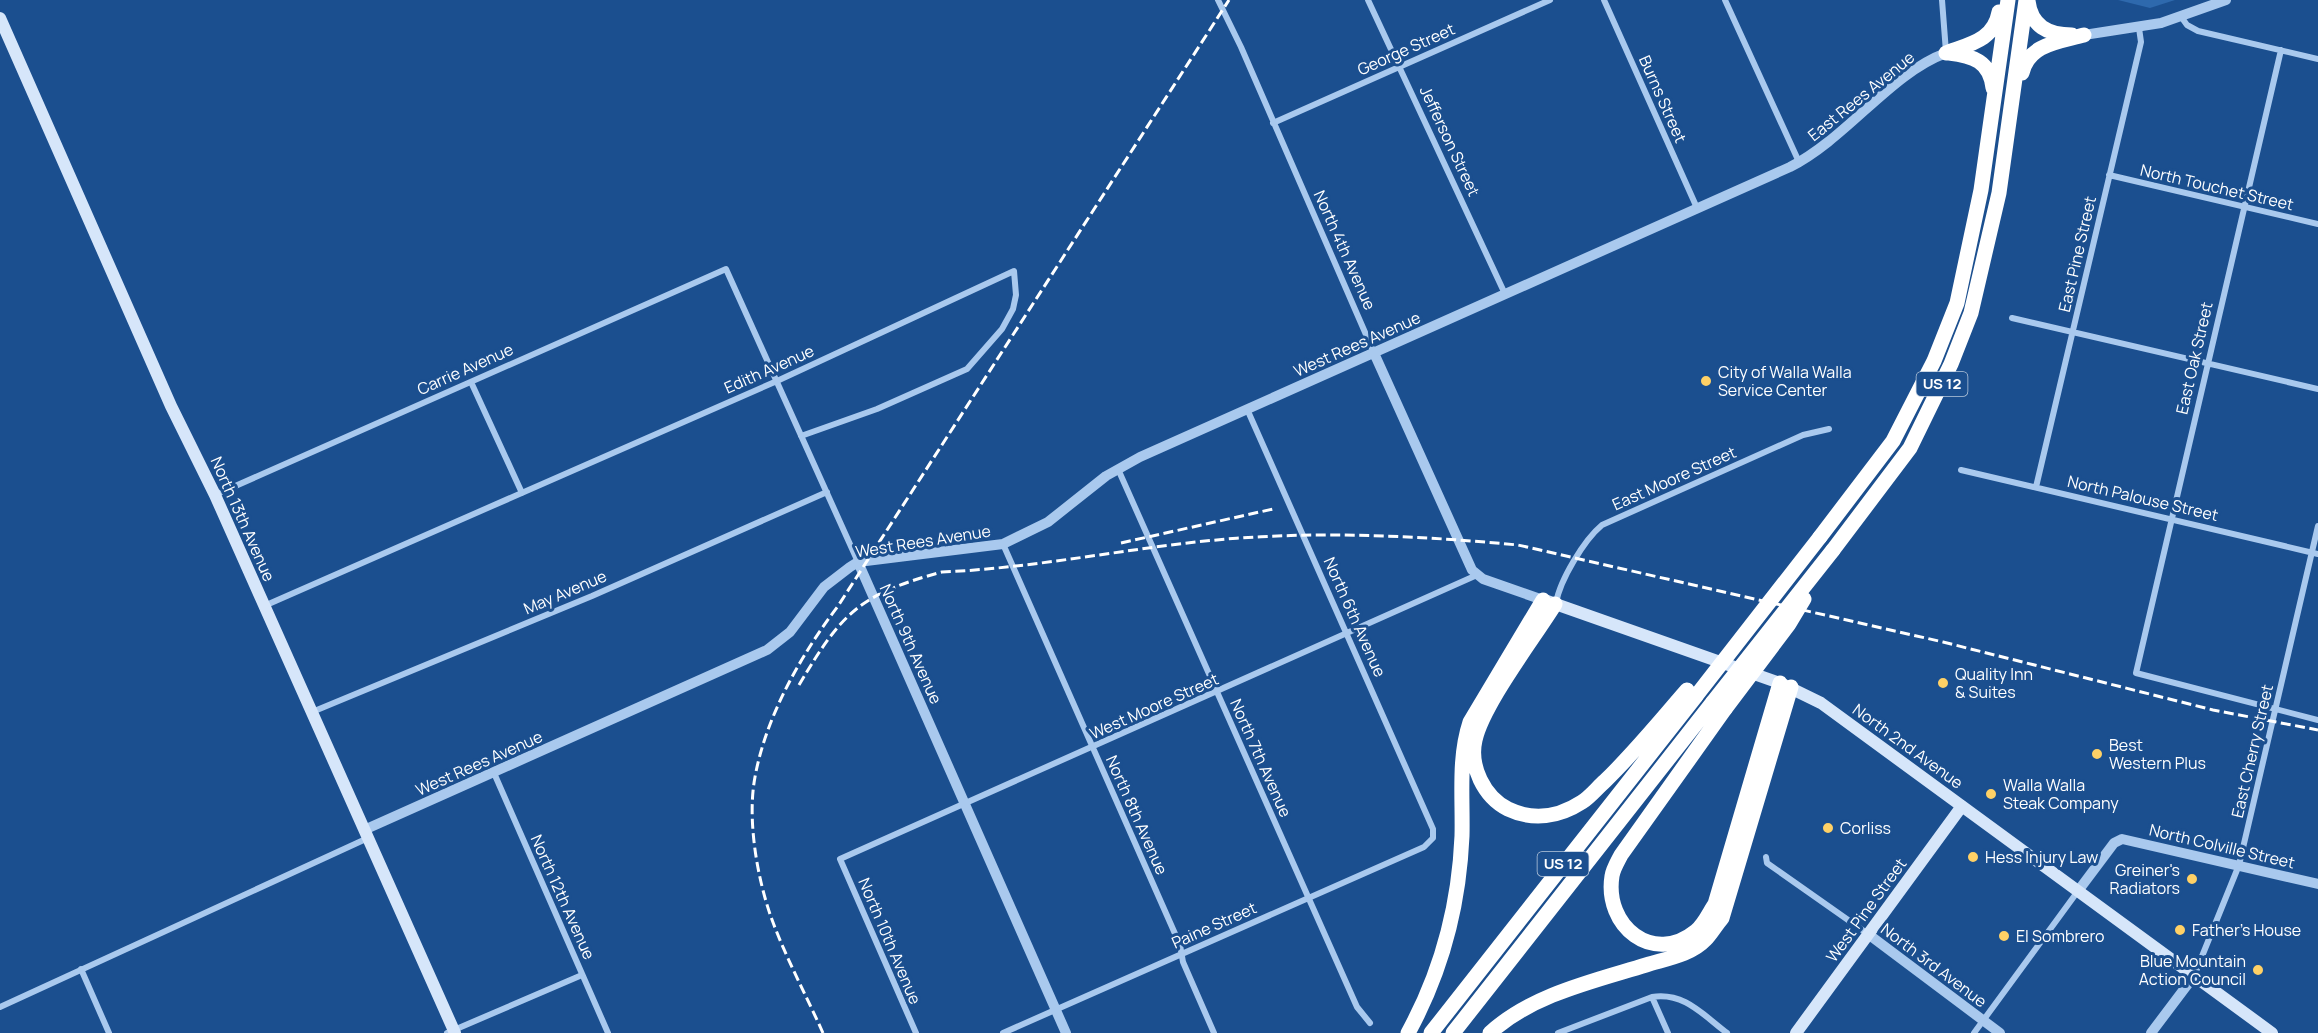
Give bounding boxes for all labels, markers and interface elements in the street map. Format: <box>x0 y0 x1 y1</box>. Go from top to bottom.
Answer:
street label: George Street <box>1354 18 1458 80</box>
street label: East Rees Avenue <box>1803 46 1919 146</box>
street label: Burns Street <box>1634 52 1692 146</box>
street label: Jefferson Street <box>1415 82 1485 200</box>
street label: North Touchet Street <box>2138 159 2296 215</box>
street label: North 4th Avenue <box>1309 187 1381 313</box>
street label: East Pine Street <box>2053 194 2101 314</box>
street label: East Oak Street <box>2170 300 2218 416</box>
street label: West Rees Avenue <box>1290 306 1424 382</box>
street label: Carrie Avenue <box>414 338 516 400</box>
street label: Edith Avenue <box>721 339 817 399</box>
place label: City of Walla Walla Service Center <box>1718 361 1852 401</box>
road number: US 12 <box>1916 372 1968 396</box>
marker: City of Walla Walla Service Center <box>1699 374 1713 388</box>
street label: East Moore Street <box>1609 441 1739 515</box>
street label: North 13th Avenue <box>206 453 280 585</box>
street label: North Palouse Street <box>2065 470 2221 526</box>
street label: West Rees Avenue <box>854 519 992 563</box>
street label: North 6th Avenue <box>1319 554 1391 680</box>
street label: May Avenue <box>520 565 610 619</box>
street label: North 9th Avenue <box>875 581 947 707</box>
place label: Quality Inn & Suites <box>1955 663 2033 703</box>
street label: West Moore Street <box>1086 668 1222 744</box>
marker: Quality Inn & Suites <box>1936 676 1950 690</box>
street label: East Cherry Street <box>2226 682 2278 820</box>
street label: North 7th Avenue <box>1225 695 1297 821</box>
street label: North 2nd Avenue <box>1848 699 1968 793</box>
street label: West Rees Avenue <box>412 725 546 801</box>
place label: Best Western Plus <box>2109 734 2206 774</box>
marker: Best Western Plus <box>2090 747 2104 761</box>
street label: North 8th Avenue <box>1101 752 1173 878</box>
place label: Walla Walla Steak Company <box>2003 774 2119 814</box>
marker: Walla Walla Steak Company <box>1984 787 1998 801</box>
place label: Corliss <box>1840 817 1891 839</box>
street label: North Colville Street <box>2147 819 2297 873</box>
marker: Corliss <box>1821 821 1835 835</box>
street label: North 12th Avenue <box>526 831 600 963</box>
place label: Hess Injury Law <box>1985 846 2098 868</box>
marker: Hess Injury Law <box>1966 850 1980 864</box>
road number: US 12 <box>1538 852 1588 876</box>
street label: West Pine Street <box>1821 853 1911 967</box>
place label: Greiner's Radiators <box>2110 859 2180 899</box>
marker: Greiner's Radiators <box>2185 872 2199 886</box>
street label: North 10th Avenue <box>853 874 927 1008</box>
street label: Paine Street <box>1168 896 1260 954</box>
street label: North 3rd Avenue <box>1877 918 1991 1012</box>
place label: Father's House <box>2192 919 2301 941</box>
marker: Father's House <box>2173 923 2187 937</box>
place label: El Sombrero <box>2016 925 2104 947</box>
marker: El Sombrero <box>1997 929 2011 943</box>
place label: Blue Mountain Action Council <box>2139 950 2246 990</box>
marker: Blue Mountain Action Council <box>2251 963 2265 977</box>

